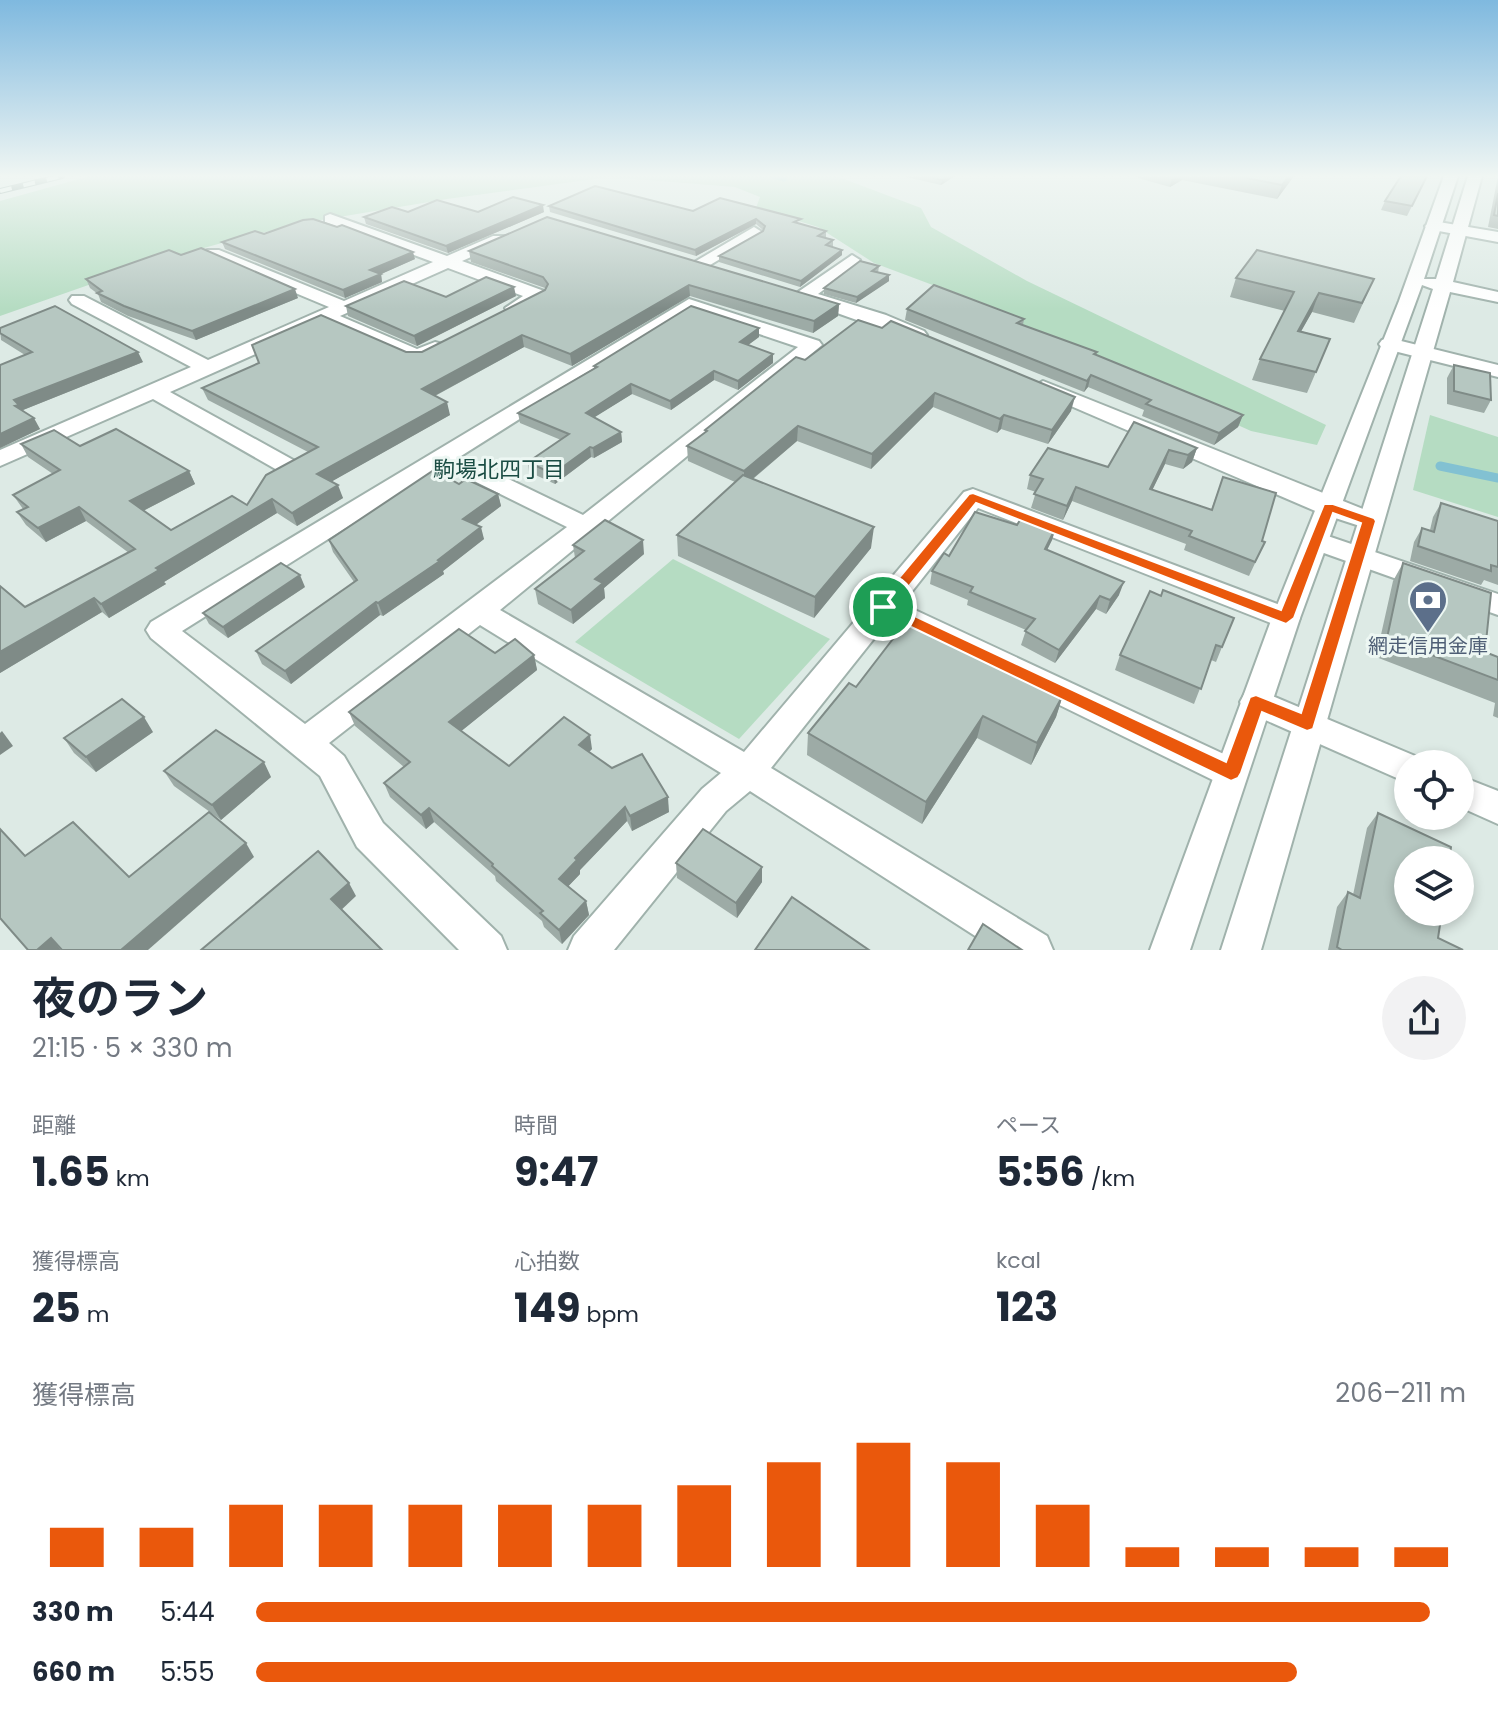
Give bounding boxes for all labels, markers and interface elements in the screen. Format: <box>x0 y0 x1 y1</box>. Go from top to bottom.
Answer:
district label: 駒場北四丁目 <box>433 454 565 485</box>
pin <box>849 573 917 641</box>
bank icon: 網走信用金庫 <box>1407 579 1449 634</box>
icon: arrive <box>861 585 905 629</box>
place label: 網走信用金庫 <box>1368 632 1488 660</box>
map controls <box>1394 750 1474 926</box>
button: locate <box>1394 750 1474 830</box>
button: layers <box>1394 846 1474 926</box>
text: 夜のラン <box>32 968 208 1029</box>
button: share <box>1382 976 1466 1060</box>
text: 21:15 · 5 × 330 m <box>32 1030 232 1066</box>
text: 距離 <box>32 1110 76 1141</box>
text: 時間 <box>514 1110 558 1141</box>
text: ペース <box>996 1110 1061 1141</box>
text: 1.65 <box>32 1144 110 1200</box>
text: 9:47 <box>514 1144 598 1200</box>
text: 5:56 <box>996 1144 1085 1200</box>
text: km <box>110 1163 150 1194</box>
text: /km <box>1085 1163 1135 1194</box>
text: kcal <box>996 1245 1041 1276</box>
text: 獲得標高 <box>32 1246 120 1277</box>
text: 心拍数 <box>514 1246 580 1277</box>
text: 123 <box>996 1279 1058 1335</box>
text: 25 <box>32 1280 81 1336</box>
text: 149 <box>514 1280 581 1336</box>
text: m <box>81 1299 109 1330</box>
text: bpm <box>581 1299 639 1330</box>
text: 206–211 m <box>1335 1375 1466 1411</box>
text: 獲得標高 <box>32 1377 136 1413</box>
text: 330 m <box>32 1594 113 1630</box>
text: 5:44 <box>160 1594 215 1630</box>
text: 660 m <box>32 1654 115 1690</box>
text: 5:55 <box>160 1654 215 1690</box>

